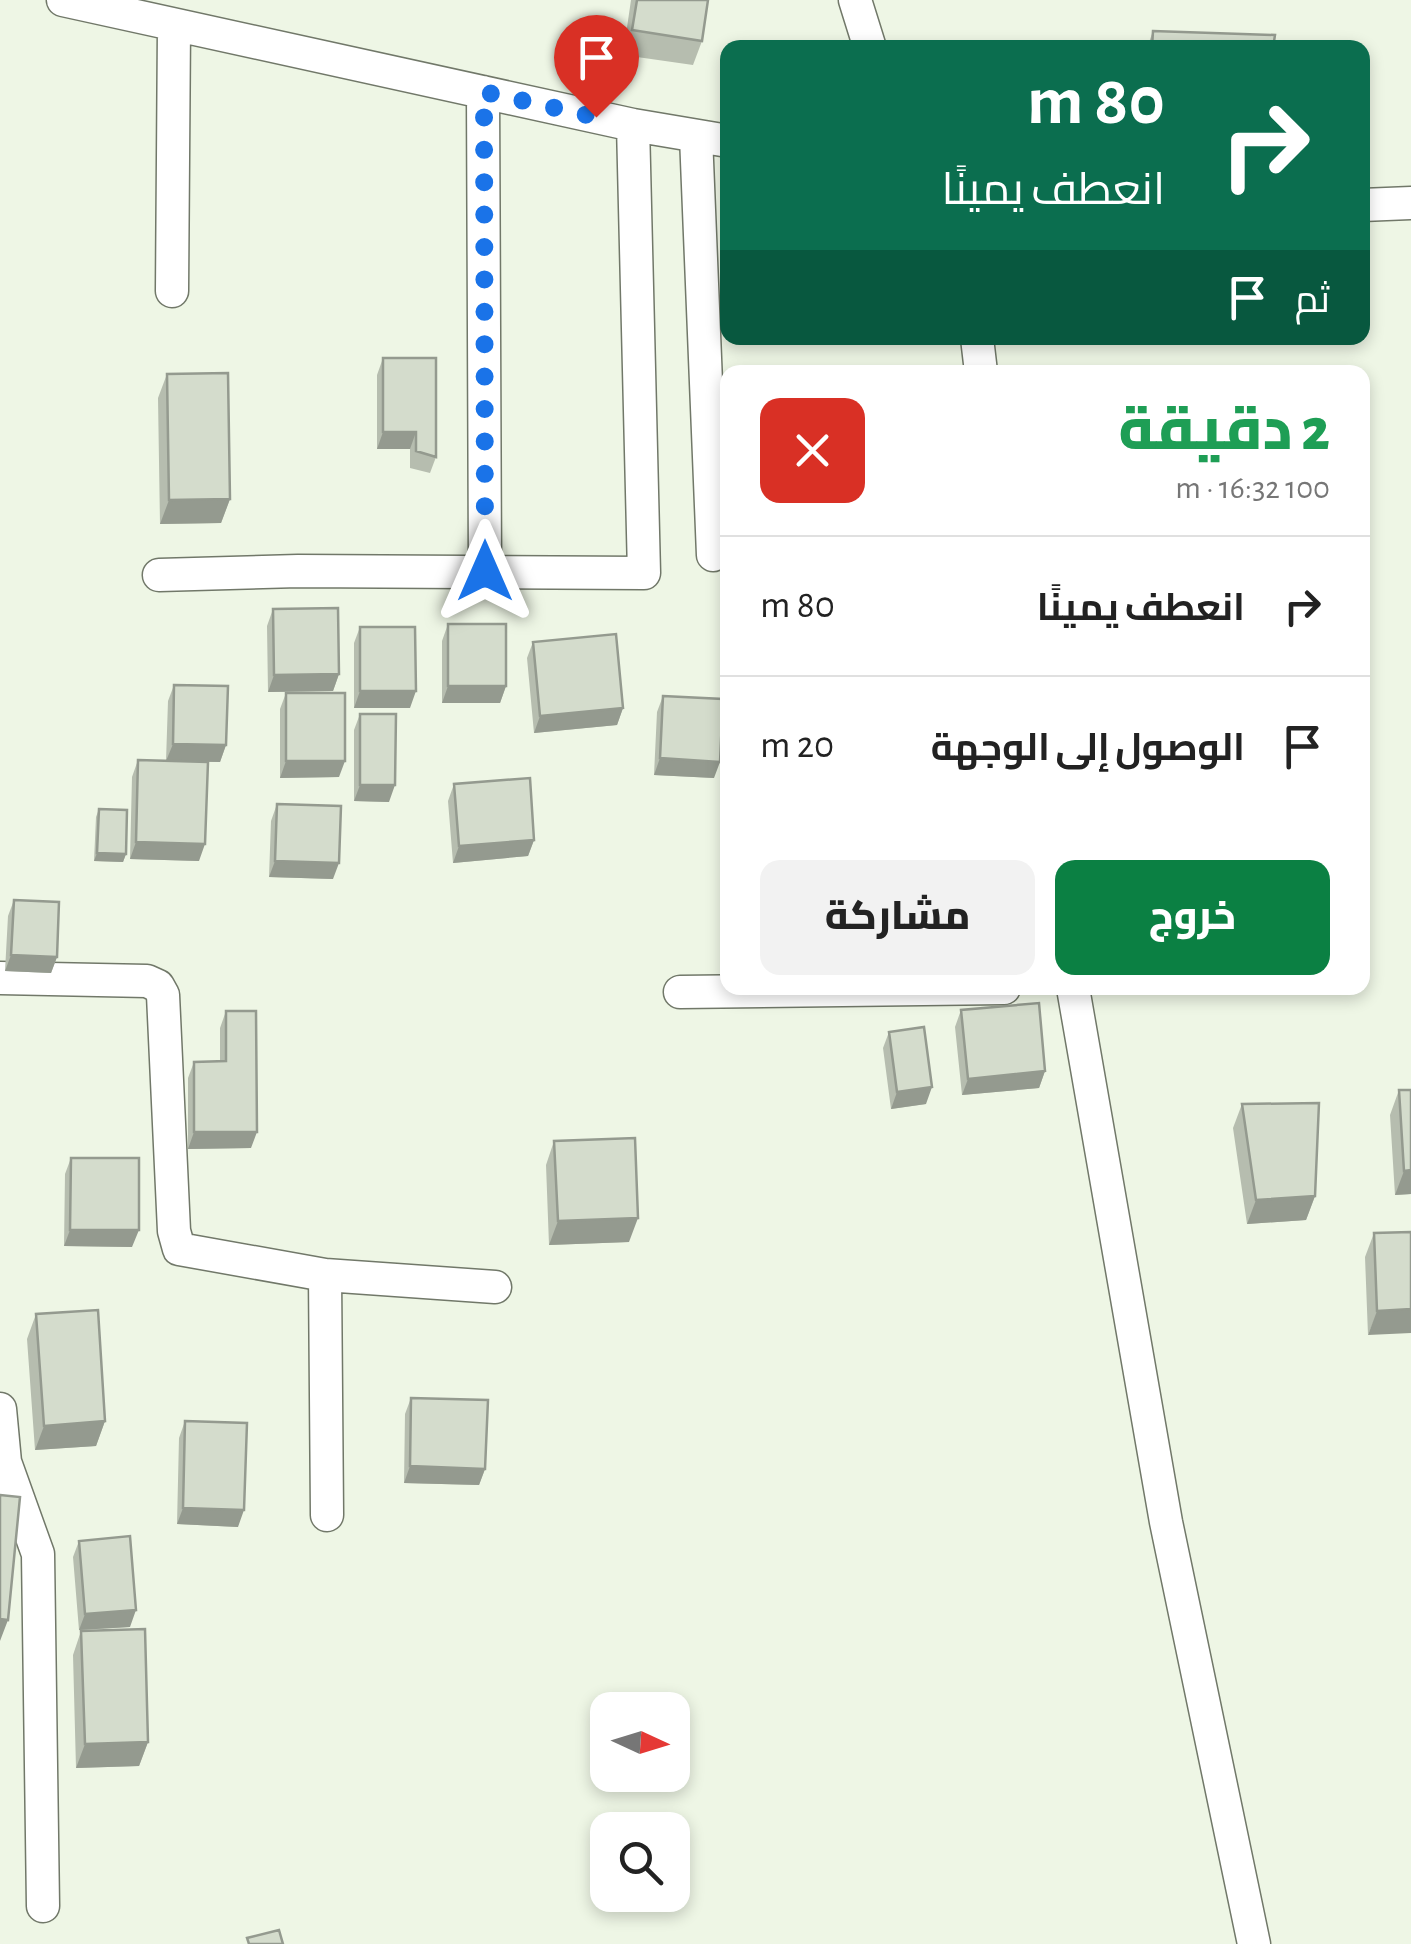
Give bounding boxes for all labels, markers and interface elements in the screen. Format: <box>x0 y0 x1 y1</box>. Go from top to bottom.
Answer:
pin <box>554 15 639 118</box>
icon: arrive <box>569 30 624 85</box>
text: 80 m <box>1027 67 1165 137</box>
icon: right <box>1200 80 1330 210</box>
text: انعطف يمينًا <box>942 168 1165 213</box>
icon: arrive <box>1220 270 1275 325</box>
text: ثم <box>1295 282 1330 320</box>
button: close <box>760 398 865 503</box>
text: 2 دقيقة <box>1118 401 1330 461</box>
text: 100 m · 16:32 <box>1175 472 1330 504</box>
position arrow <box>433 519 537 623</box>
icon: right <box>1275 579 1330 634</box>
text: 80 m <box>760 587 835 625</box>
text: انعطف يمينًا <box>1037 590 1245 628</box>
icon: arrive <box>1275 719 1330 774</box>
text: 20 m <box>760 727 834 765</box>
text: الوصول إلى الوجهة <box>931 730 1245 768</box>
button: مشاركة <box>760 860 1035 975</box>
button: خروج <box>1055 860 1330 975</box>
north arrow <box>590 1692 690 1792</box>
map controls <box>590 1692 690 1912</box>
button: search <box>590 1812 690 1912</box>

